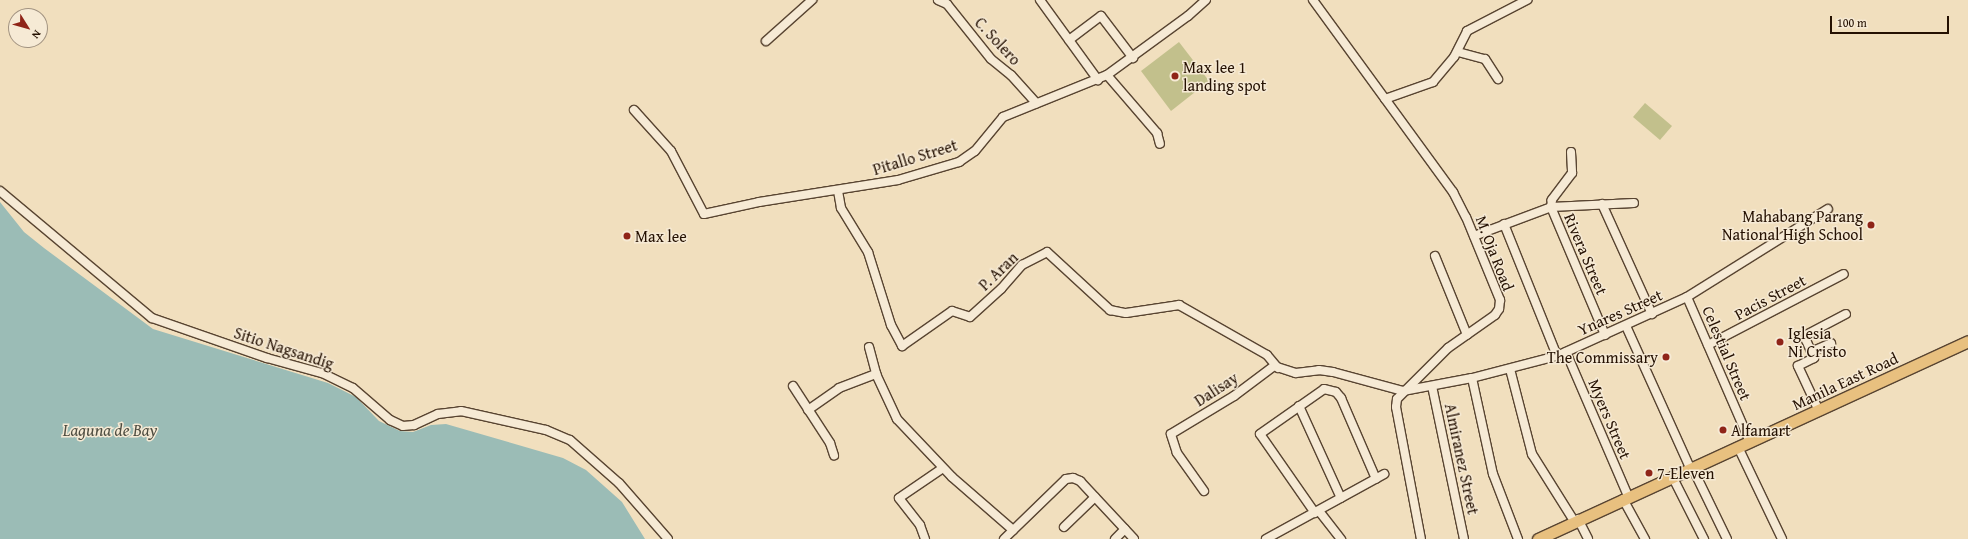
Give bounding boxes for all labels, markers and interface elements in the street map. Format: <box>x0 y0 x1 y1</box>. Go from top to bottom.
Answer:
north arrow <box>8 8 48 48</box>
scale bar <box>1832 8 1951 34</box>
street label: C. Solero <box>971 13 1025 69</box>
text: 100 m <box>1837 14 1867 31</box>
text: N <box>28 27 45 42</box>
place label: Max lee 1 landing spot <box>1183 57 1266 95</box>
marker: Max lee 1 landing spot <box>1170 71 1180 81</box>
street label: Pitallo Street <box>870 135 960 179</box>
place label: Mahabang Parang National High School <box>1722 206 1863 244</box>
street label: Rivera Street <box>1560 210 1612 298</box>
street label: M. Oja Road <box>1472 213 1518 293</box>
marker: Mahabang Parang National High School <box>1866 220 1876 230</box>
place label: Max lee <box>635 226 687 246</box>
marker: Max lee <box>622 231 632 241</box>
street label: P. Aran <box>974 248 1022 294</box>
street label: Pacis Street <box>1731 270 1809 324</box>
street label: Ynares Street <box>1575 285 1665 339</box>
street label: Celestial Street <box>1698 303 1756 403</box>
street label: Sitio Nagsandig <box>232 323 336 373</box>
place label: Iglesia Ni Cristo <box>1788 323 1846 361</box>
marker: Iglesia Ni Cristo <box>1775 337 1785 347</box>
place label: The Commissary <box>1547 347 1658 367</box>
street label: Manila East Road <box>1789 348 1901 414</box>
marker: The Commissary <box>1661 352 1671 362</box>
street label: Dalisay <box>1191 368 1241 410</box>
street label: Myers Street <box>1585 376 1635 462</box>
street label: Almiranez Street <box>1441 402 1483 516</box>
water label: Laguna de Bay <box>63 420 157 440</box>
place label: Alfamart <box>1731 420 1791 440</box>
marker: Alfamart <box>1718 425 1728 435</box>
place label: 7-Eleven <box>1657 463 1714 483</box>
marker: 7-Eleven <box>1644 468 1654 478</box>

